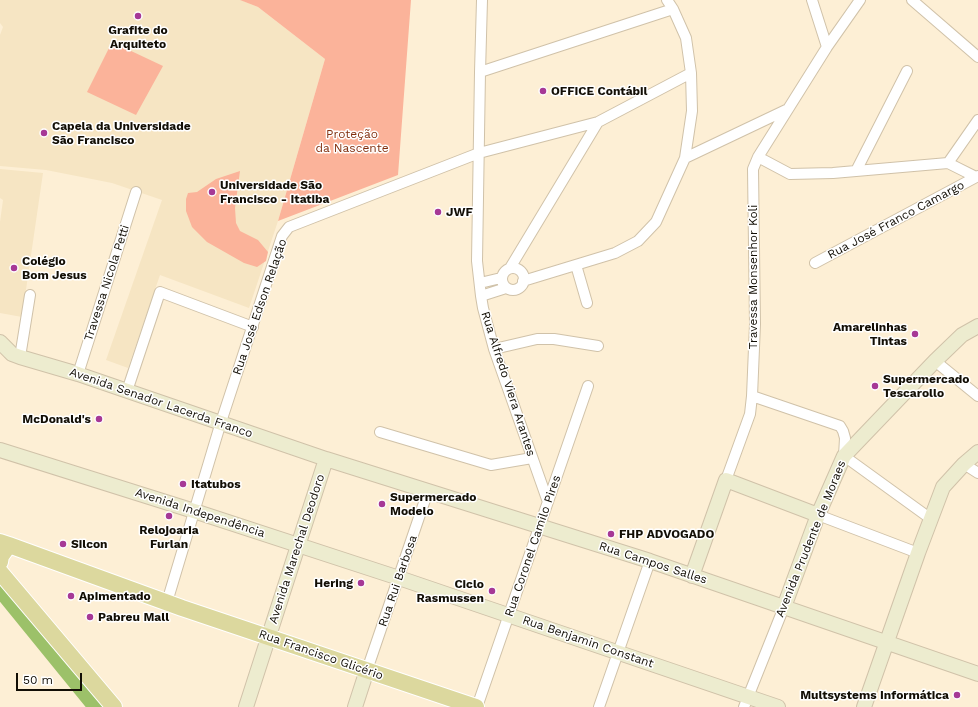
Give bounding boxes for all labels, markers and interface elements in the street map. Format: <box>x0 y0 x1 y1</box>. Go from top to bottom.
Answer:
marker: Grafite do Arquiteto <box>133 11 143 21</box>
place label: Grafite do Arquiteto <box>108 23 168 51</box>
place label: OFFICE Contábil <box>551 84 648 98</box>
marker: OFFICE Contábil <box>538 86 548 96</box>
place label: Capela da Universidade São Francisco <box>52 119 191 147</box>
park label: Proteção da Nascente <box>315 127 389 155</box>
marker: Capela da Universidade São Francisco <box>39 128 49 138</box>
place label: Universidade São Francisco - Itatiba <box>220 178 329 206</box>
street label: Rua José Franco Camargo <box>825 178 967 262</box>
marker: Universidade São Francisco - Itatiba <box>207 187 217 197</box>
place label: JWF <box>446 205 473 219</box>
street label: Travessa Monsenhor Koli <box>746 205 760 349</box>
marker: JWF <box>433 207 443 217</box>
street label: Travessa Nicola Petti <box>81 223 133 343</box>
street label: Rua José Edson Relação <box>230 237 290 377</box>
place label: Colégio Bom Jesus <box>22 254 87 282</box>
marker: Colégio Bom Jesus <box>9 263 19 273</box>
street label: Rua Alfredo Viera Arantes <box>478 310 538 458</box>
place label: Amarelinhas Tintas <box>833 320 907 348</box>
marker: Amarelinhas Tintas <box>910 329 920 339</box>
street label: Avenida Senador Lacerda Franco <box>68 365 254 441</box>
place label: Supermercado Tescarollo <box>883 372 970 400</box>
marker: Supermercado Tescarollo <box>870 381 880 391</box>
place label: McDonald's <box>22 412 91 426</box>
marker: McDonald's <box>94 414 104 424</box>
street label: Avenida Prudente de Moraes <box>773 458 849 620</box>
street label: Avenida Marechal Deodoro <box>266 472 328 626</box>
street label: Rua Coronel Camilo Pires <box>502 473 564 619</box>
place label: Itatubos <box>191 477 241 491</box>
marker: Itatubos <box>178 479 188 489</box>
street label: Avenida Independência <box>133 485 267 541</box>
place label: Supermercado Modelo <box>390 490 477 518</box>
marker: Supermercado Modelo <box>377 499 387 509</box>
marker: Relojoaria Furlan <box>164 511 174 521</box>
place label: Relojoaria Furlan <box>139 523 199 551</box>
place label: FHP ADVOGADO <box>619 527 714 541</box>
marker: FHP ADVOGADO <box>606 529 616 539</box>
street label: Rua Rui Barbosa <box>376 533 420 629</box>
place label: Silcon <box>71 537 108 551</box>
marker: Silcon <box>58 539 68 549</box>
street label: Rua Campos Salles <box>597 539 709 587</box>
place label: Hering <box>314 576 353 590</box>
place label: Ciclo Rasmussen <box>417 577 484 605</box>
marker: Hering <box>356 578 366 588</box>
marker: Ciclo Rasmussen <box>487 586 497 596</box>
place label: Apimentado <box>79 589 151 603</box>
marker: Apimentado <box>66 591 76 601</box>
place label: Pabreu Mall <box>98 610 169 624</box>
marker: Pabreu Mall <box>85 612 95 622</box>
street label: Rua Benjamin Constant <box>520 613 656 671</box>
street label: Rua Francisco Glicério <box>257 627 385 683</box>
scale bar <box>18 665 84 691</box>
text: 50 m <box>23 673 53 687</box>
place label: Multsystems Informática <box>800 688 949 702</box>
marker: Multsystems Informática <box>952 690 962 700</box>

